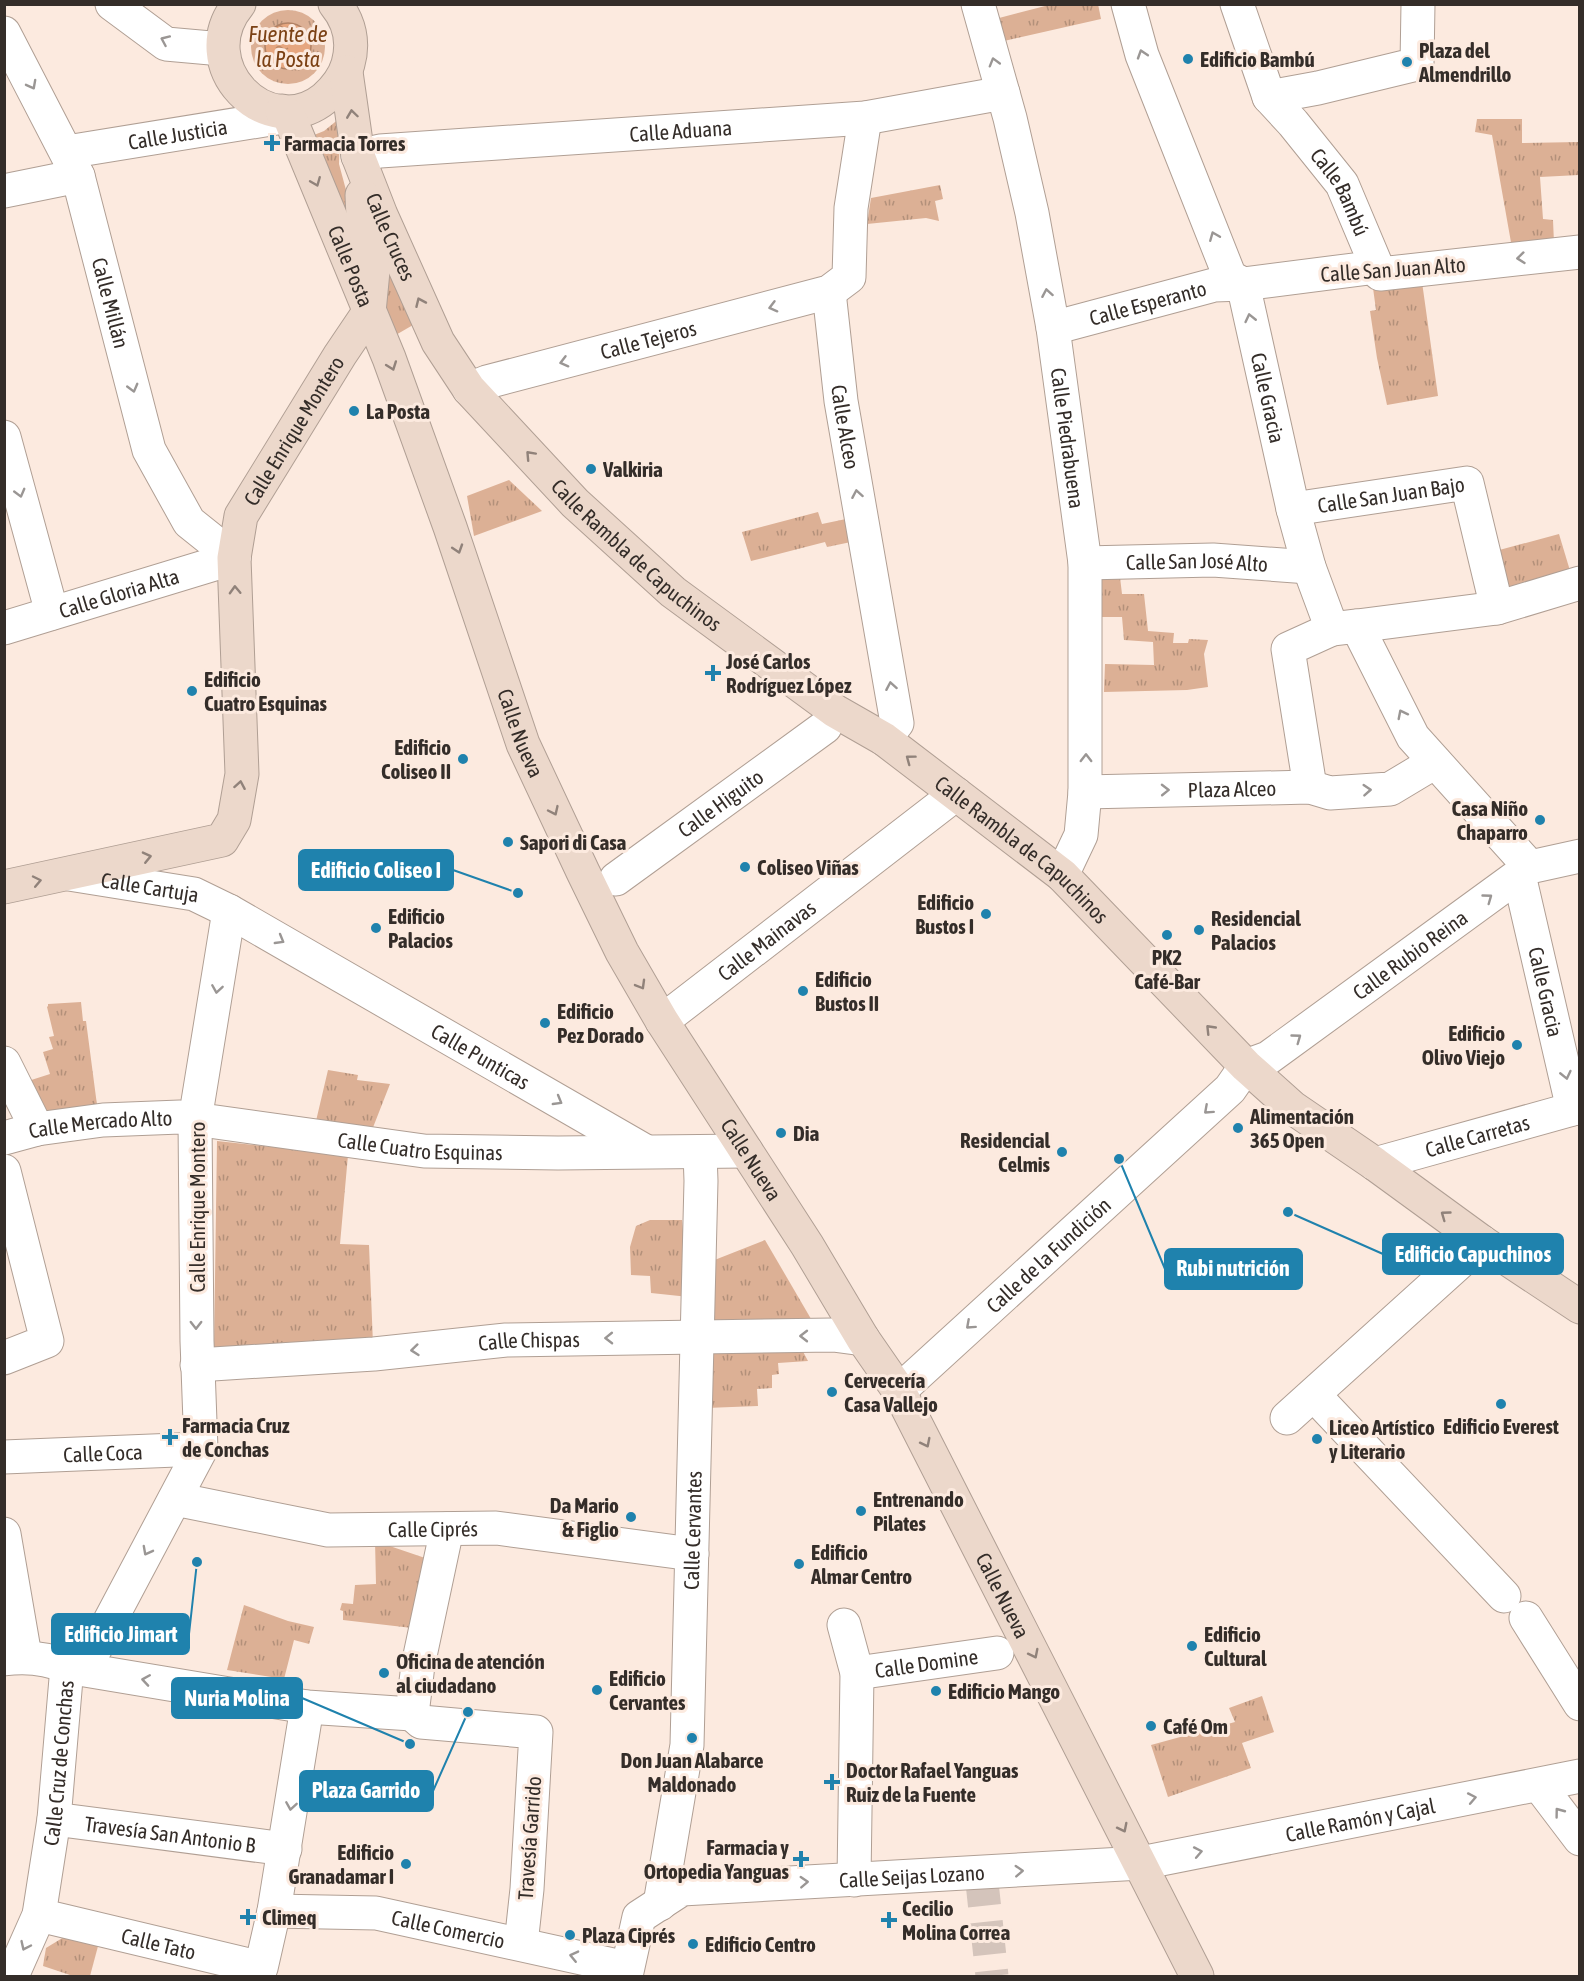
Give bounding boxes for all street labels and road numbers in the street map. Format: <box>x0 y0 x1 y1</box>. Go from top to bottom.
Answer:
street label: Calle Justicia <box>126 114 229 154</box>
street label: Calle Aduana <box>629 115 733 146</box>
street label: Calle Bambú <box>1306 143 1374 239</box>
street label: Calle Cruces <box>362 189 421 284</box>
street label: Calle Posta <box>324 222 378 310</box>
street label: Calle San Juan Alto <box>1320 252 1466 286</box>
street label: Calle Millán <box>88 255 134 351</box>
street label: Calle Esperanto <box>1087 276 1209 330</box>
street label: Calle Tejeros <box>598 316 699 364</box>
street label: Calle Gracia <box>1247 350 1290 445</box>
street label: Calle Enrique Montero <box>239 352 349 510</box>
street label: Calle Piedrabuena <box>1047 366 1089 510</box>
street label: Calle Alceo <box>827 383 865 471</box>
street label: Calle San Juan Bajo <box>1316 472 1466 517</box>
street label: Calle Rambla de Capuchinos <box>547 474 726 636</box>
street label: Calle San José Alto <box>1126 548 1269 576</box>
street label: Calle Gloria Alta <box>56 563 182 623</box>
street label: Calle Nueva <box>493 686 549 781</box>
street label: Calle Higuito <box>673 764 768 842</box>
street label: Calle Rambla de Capuchinos <box>931 771 1114 928</box>
street label: Plaza Alceo <box>1187 776 1277 802</box>
street label: Calle Cartuja <box>99 867 201 907</box>
street label: Calle Mainavas <box>713 895 820 986</box>
street label: Calle Rubio Reina <box>1348 905 1472 1004</box>
street label: Calle Gracia <box>1524 945 1568 1039</box>
street label: Calle Punticas <box>427 1019 534 1094</box>
street label: Calle Mercado Alto <box>26 1105 173 1143</box>
street label: Calle Carretas <box>1422 1110 1532 1161</box>
street label: Calle Nueva <box>716 1114 787 1205</box>
street label: Calle Enrique Montero <box>185 1122 209 1292</box>
street label: Calle Cuatro Esquinas <box>336 1127 503 1164</box>
street label: Calle de la Fundición <box>981 1192 1115 1317</box>
street label: Calle Chispas <box>477 1327 580 1355</box>
street label: Calle Coca <box>63 1439 143 1467</box>
street label: Calle Cervantes <box>679 1471 706 1590</box>
street label: Calle Ciprés <box>388 1516 478 1541</box>
street label: Calle Nueva <box>971 1549 1035 1642</box>
street label: Calle Domine <box>873 1644 979 1682</box>
street label: Calle Cruz de Conchas <box>38 1679 78 1847</box>
street label: Travesía Garrido <box>513 1775 545 1901</box>
street label: Calle Ramón y Cajal <box>1283 1793 1438 1846</box>
street label: Travesía San Antonio B <box>83 1811 257 1857</box>
street label: Calle Seijas Lozano <box>838 1860 985 1892</box>
street label: Calle Comercio <box>389 1905 507 1953</box>
street label: Calle Tato <box>119 1923 198 1964</box>

